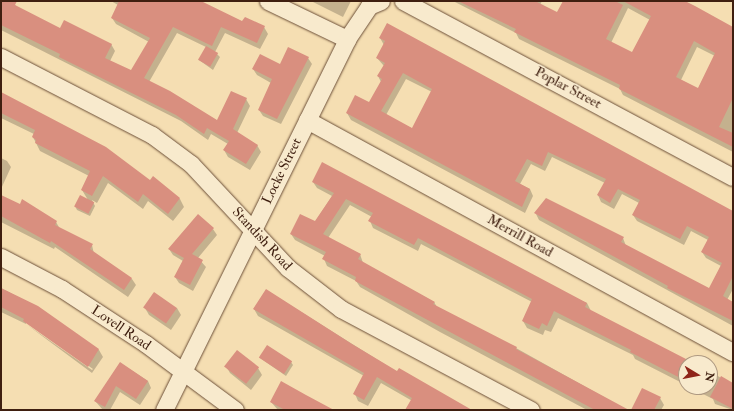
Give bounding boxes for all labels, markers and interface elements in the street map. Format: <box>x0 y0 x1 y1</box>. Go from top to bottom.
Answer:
street label: Poplar Street <box>532 64 604 112</box>
street label: Locke Street <box>259 135 305 207</box>
street label: Standish Road <box>229 204 295 274</box>
street label: Merrill Road <box>484 211 556 261</box>
street label: Lovell Road <box>88 302 154 354</box>
north arrow <box>678 355 718 395</box>
text: N <box>702 371 717 383</box>

